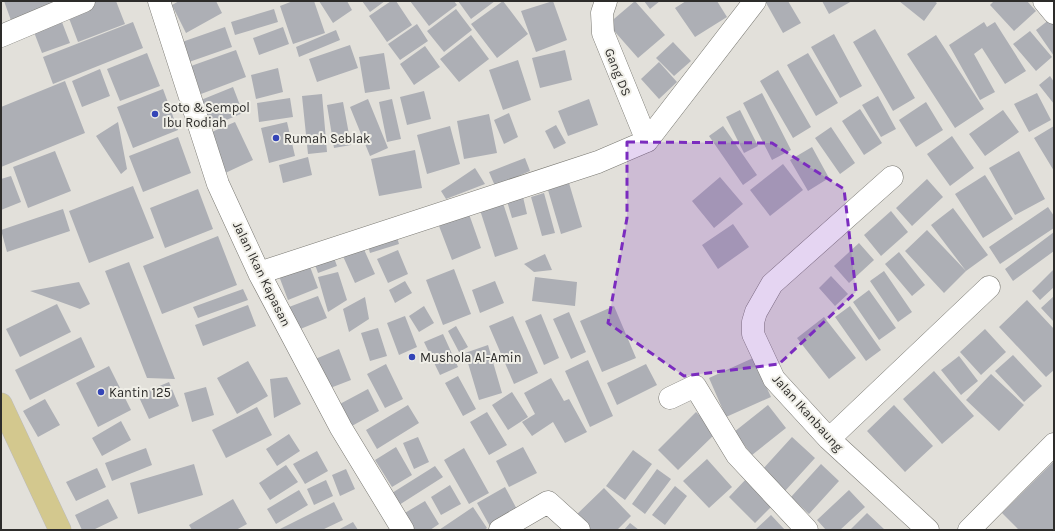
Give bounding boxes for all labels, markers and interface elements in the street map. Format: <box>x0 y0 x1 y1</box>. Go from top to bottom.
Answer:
street label: Gang DS <box>602 46 634 98</box>
place label: Soto &Sempol Ibu Rodiah <box>163 100 250 130</box>
marker: Soto &Sempol Ibu Rodiah <box>150 109 160 119</box>
place label: Rumah Seblak <box>284 131 370 146</box>
marker: Rumah Seblak <box>271 133 281 143</box>
street label: Jalan Ikan Kapasan <box>230 219 294 329</box>
place label: Mushola Al-Amin <box>420 350 522 365</box>
marker: Mushola Al-Amin <box>407 352 417 362</box>
street label: Jalan Ikanbaung <box>770 372 847 455</box>
place label: Kantin 125 <box>109 385 171 400</box>
marker: Kantin 125 <box>96 387 106 397</box>

